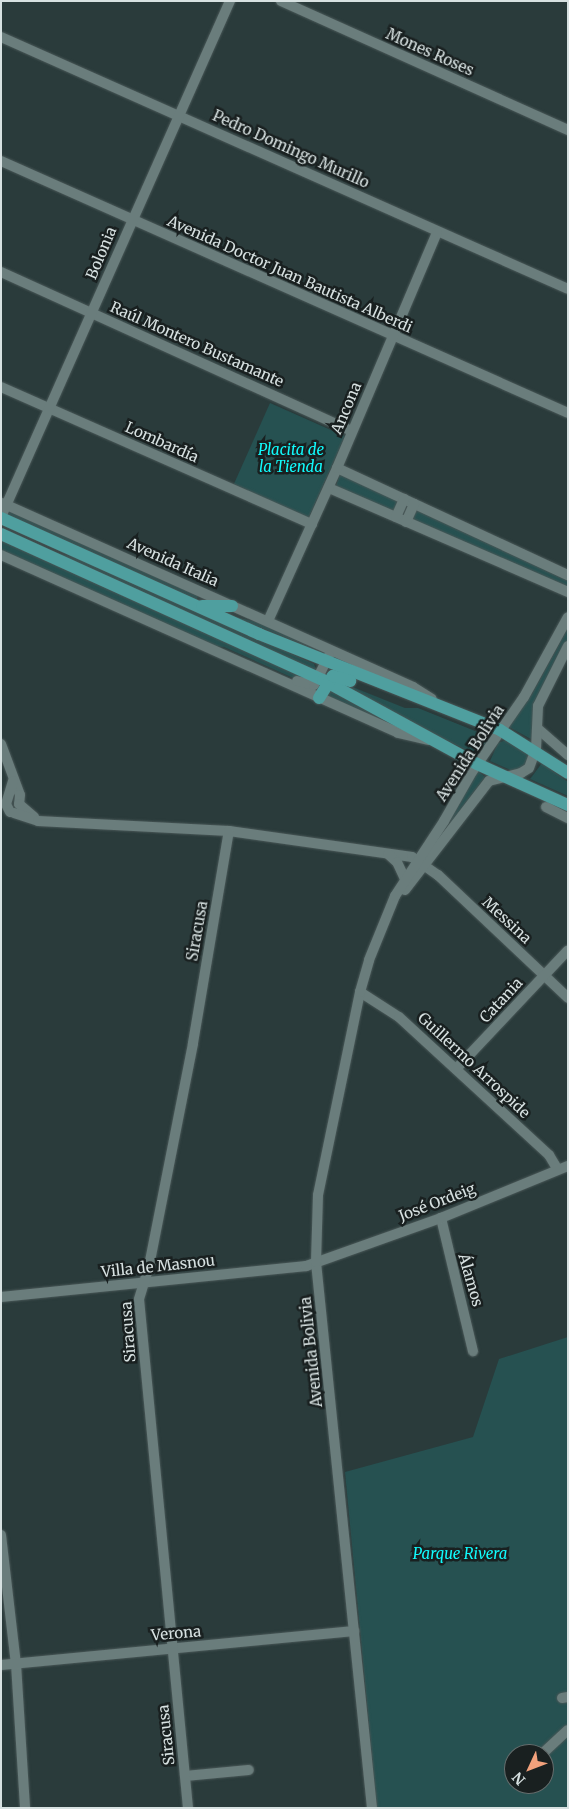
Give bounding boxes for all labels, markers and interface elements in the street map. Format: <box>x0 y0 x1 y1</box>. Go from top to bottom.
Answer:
street label: Mones Roses <box>383 25 477 79</box>
street label: Pedro Domingo Murillo <box>210 106 372 192</box>
street label: Avenida Doctor Juan Bautista Alberdi <box>165 212 415 336</box>
street label: Bolonia <box>82 224 120 282</box>
street label: Raúl Montero Bustamante <box>108 298 286 390</box>
street label: Ancona <box>327 379 365 437</box>
street label: Lombardía <box>123 418 201 466</box>
park label: Placita de la Tienda <box>258 440 324 475</box>
street label: Avenida Italia <box>125 534 221 590</box>
street label: Avenida Bolivia <box>432 702 508 804</box>
street label: Messina <box>479 893 535 947</box>
street label: Siracusa <box>183 899 211 963</box>
street label: Catania <box>476 974 526 1026</box>
street label: Guillermo Arrospide <box>414 1008 534 1122</box>
street label: José Ordeig <box>396 1179 478 1225</box>
street label: Villa de Masnou <box>100 1251 216 1281</box>
street label: Álamos <box>455 1251 487 1309</box>
street label: Avenida Bolivia <box>296 1296 326 1408</box>
street label: Siracusa <box>117 1301 139 1363</box>
park label: Parque Rivera <box>413 1545 507 1563</box>
street label: Verona <box>150 1622 202 1644</box>
street label: Siracusa <box>154 1704 178 1766</box>
north arrow <box>504 1744 554 1794</box>
text: N <box>508 1768 529 1789</box>

